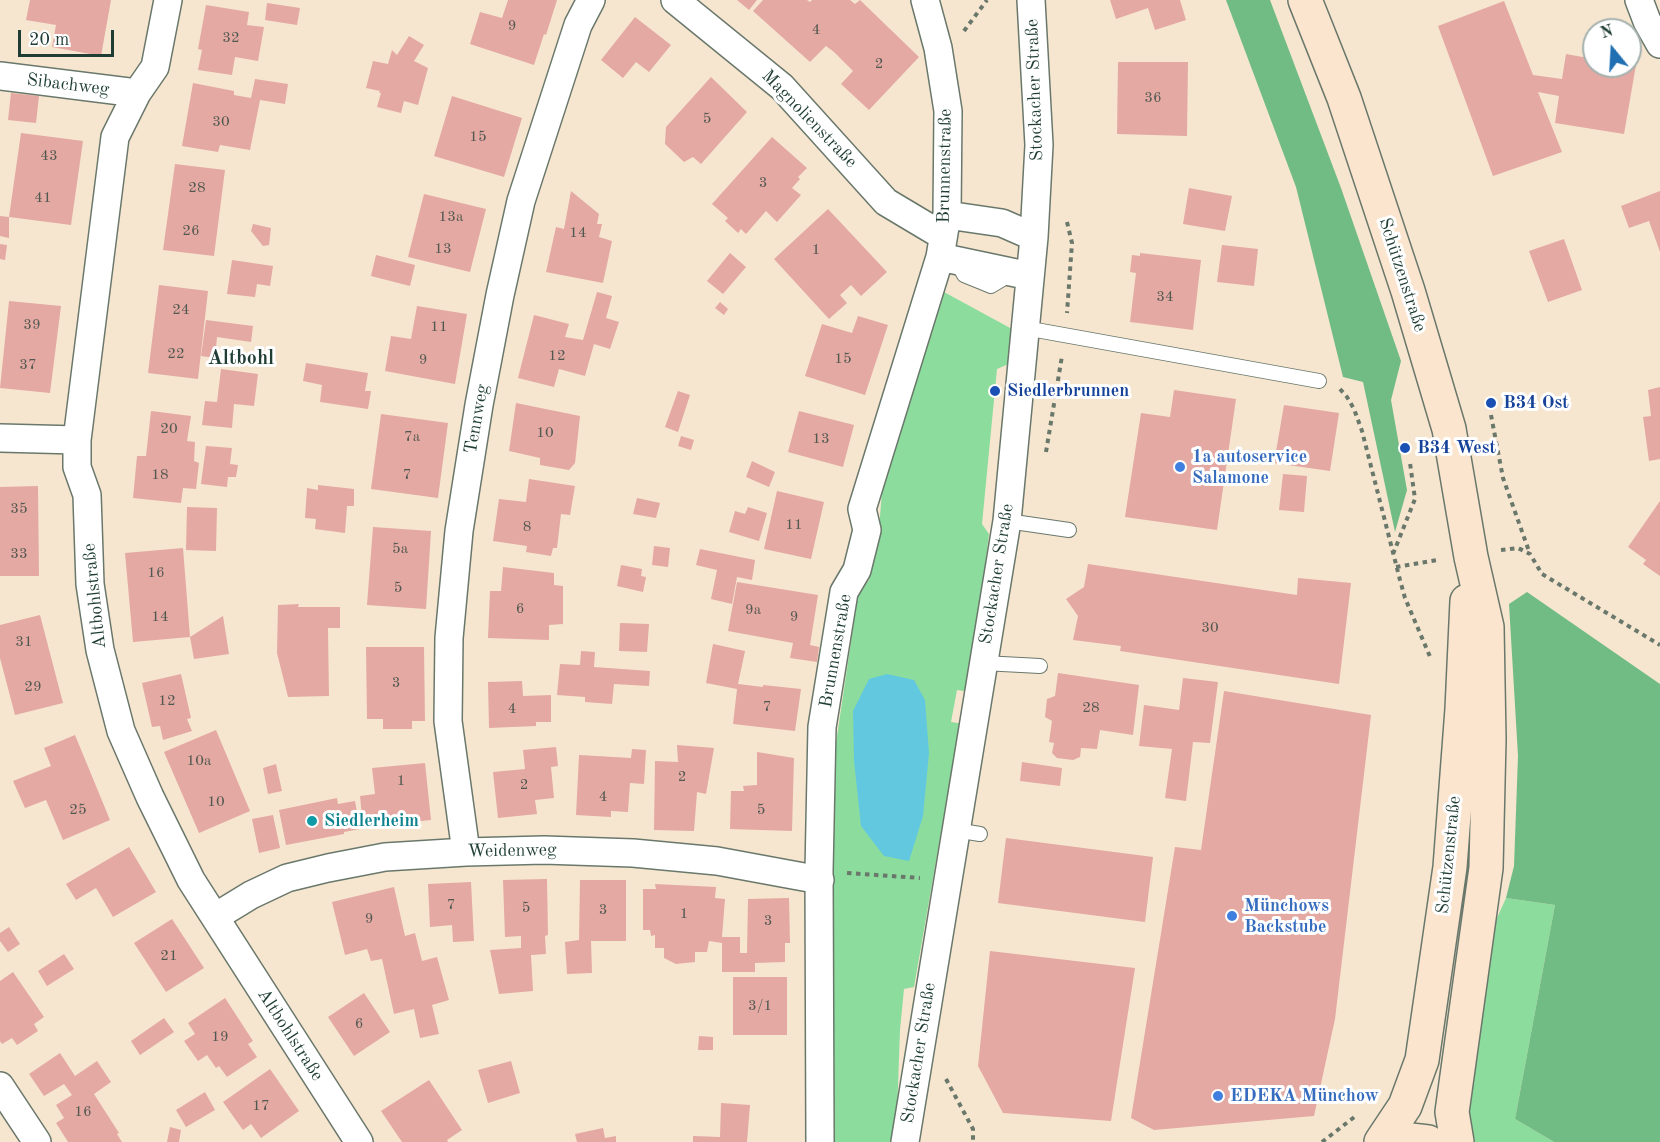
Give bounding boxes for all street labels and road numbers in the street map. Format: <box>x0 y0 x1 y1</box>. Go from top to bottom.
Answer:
street label: Stockacher Straße <box>1022 19 1048 161</box>
street label: Magnolienstraße <box>757 65 861 173</box>
street label: Sibachweg <box>26 69 110 101</box>
street label: Brunnenstraße <box>933 108 957 224</box>
street label: Schützenstraße <box>1373 215 1431 335</box>
street label: Tennweg <box>460 382 494 456</box>
street label: Stockacher Straße <box>975 502 1019 646</box>
street label: Altbohlstraße <box>79 542 111 650</box>
street label: Brunnenstraße <box>815 593 857 709</box>
street label: Schützenstraße <box>1432 795 1466 915</box>
street label: Weidenweg <box>467 839 557 863</box>
street label: Stockacher Straße <box>897 981 941 1125</box>
street label: Altbohlstraße <box>252 985 328 1085</box>

